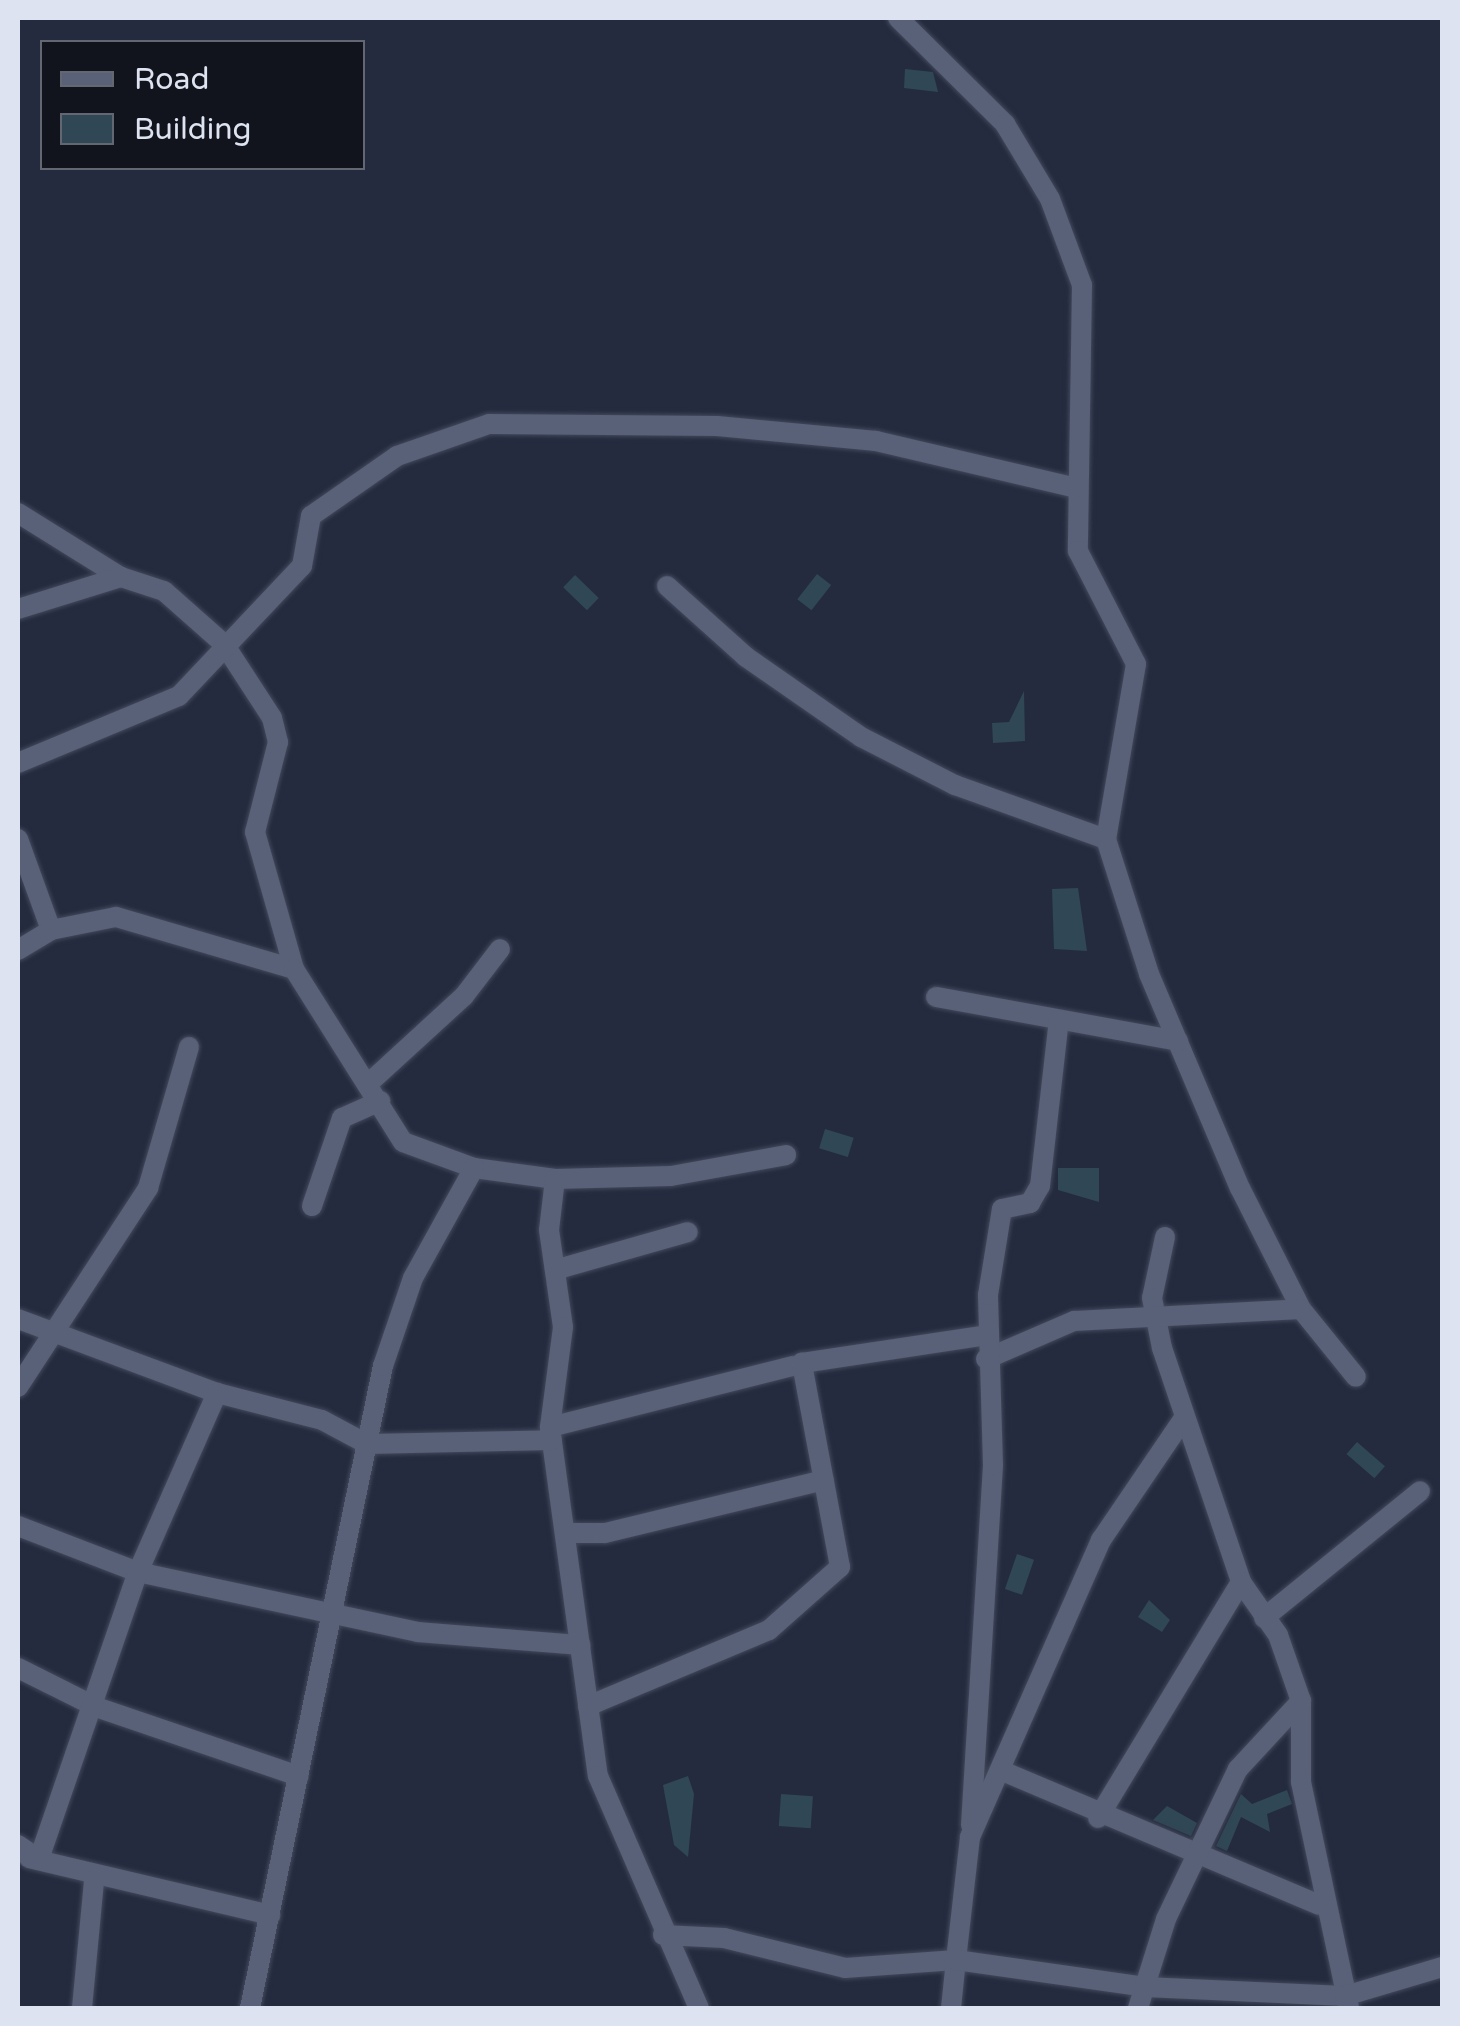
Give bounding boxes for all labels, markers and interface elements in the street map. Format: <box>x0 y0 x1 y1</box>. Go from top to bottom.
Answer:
legend <box>40 40 365 170</box>
text: Road <box>134 61 209 98</box>
text: Building <box>134 111 251 148</box>

